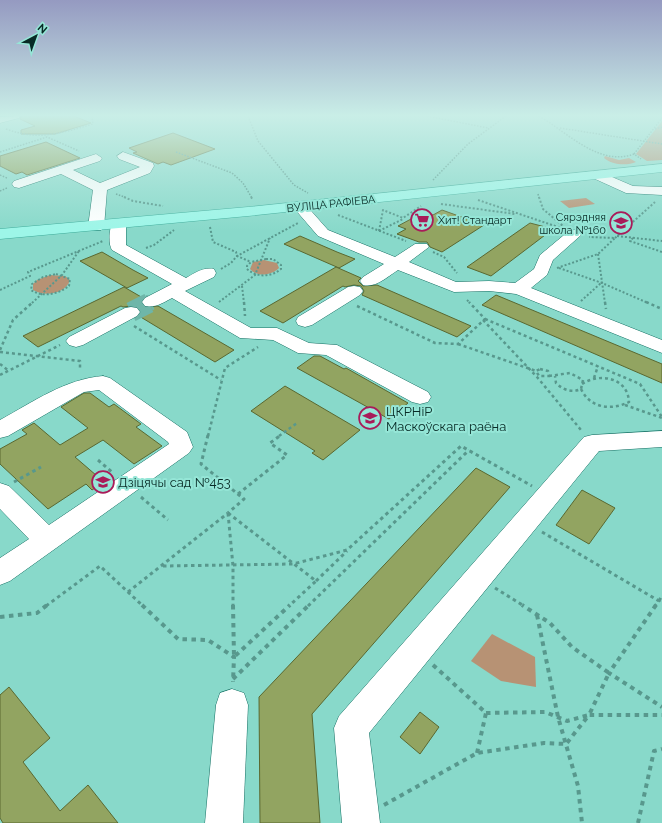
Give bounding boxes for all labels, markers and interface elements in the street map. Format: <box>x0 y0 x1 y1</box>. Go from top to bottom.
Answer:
north arrow <box>16 16 56 56</box>
text: N <box>35 21 50 36</box>
street label: ВУЛІЦА РАФІЕВА <box>286 193 377 215</box>
supermarket icon: Хит! Стандарт <box>409 207 435 233</box>
school or university icon: Сярэдняя школа №160 <box>608 210 634 236</box>
place label: Сярэдняя школа №160 <box>540 211 606 237</box>
place label: Хит! Стандарт <box>438 214 513 227</box>
place label: ЦКРНіР Маскоўскага раёна <box>386 404 506 434</box>
school or university icon: ЦКРНіР Маскоўскага раёна <box>357 405 383 431</box>
school or university icon: Дзіцячы сад №453 <box>90 469 116 495</box>
place label: Дзіцячы сад №453 <box>118 475 231 490</box>

